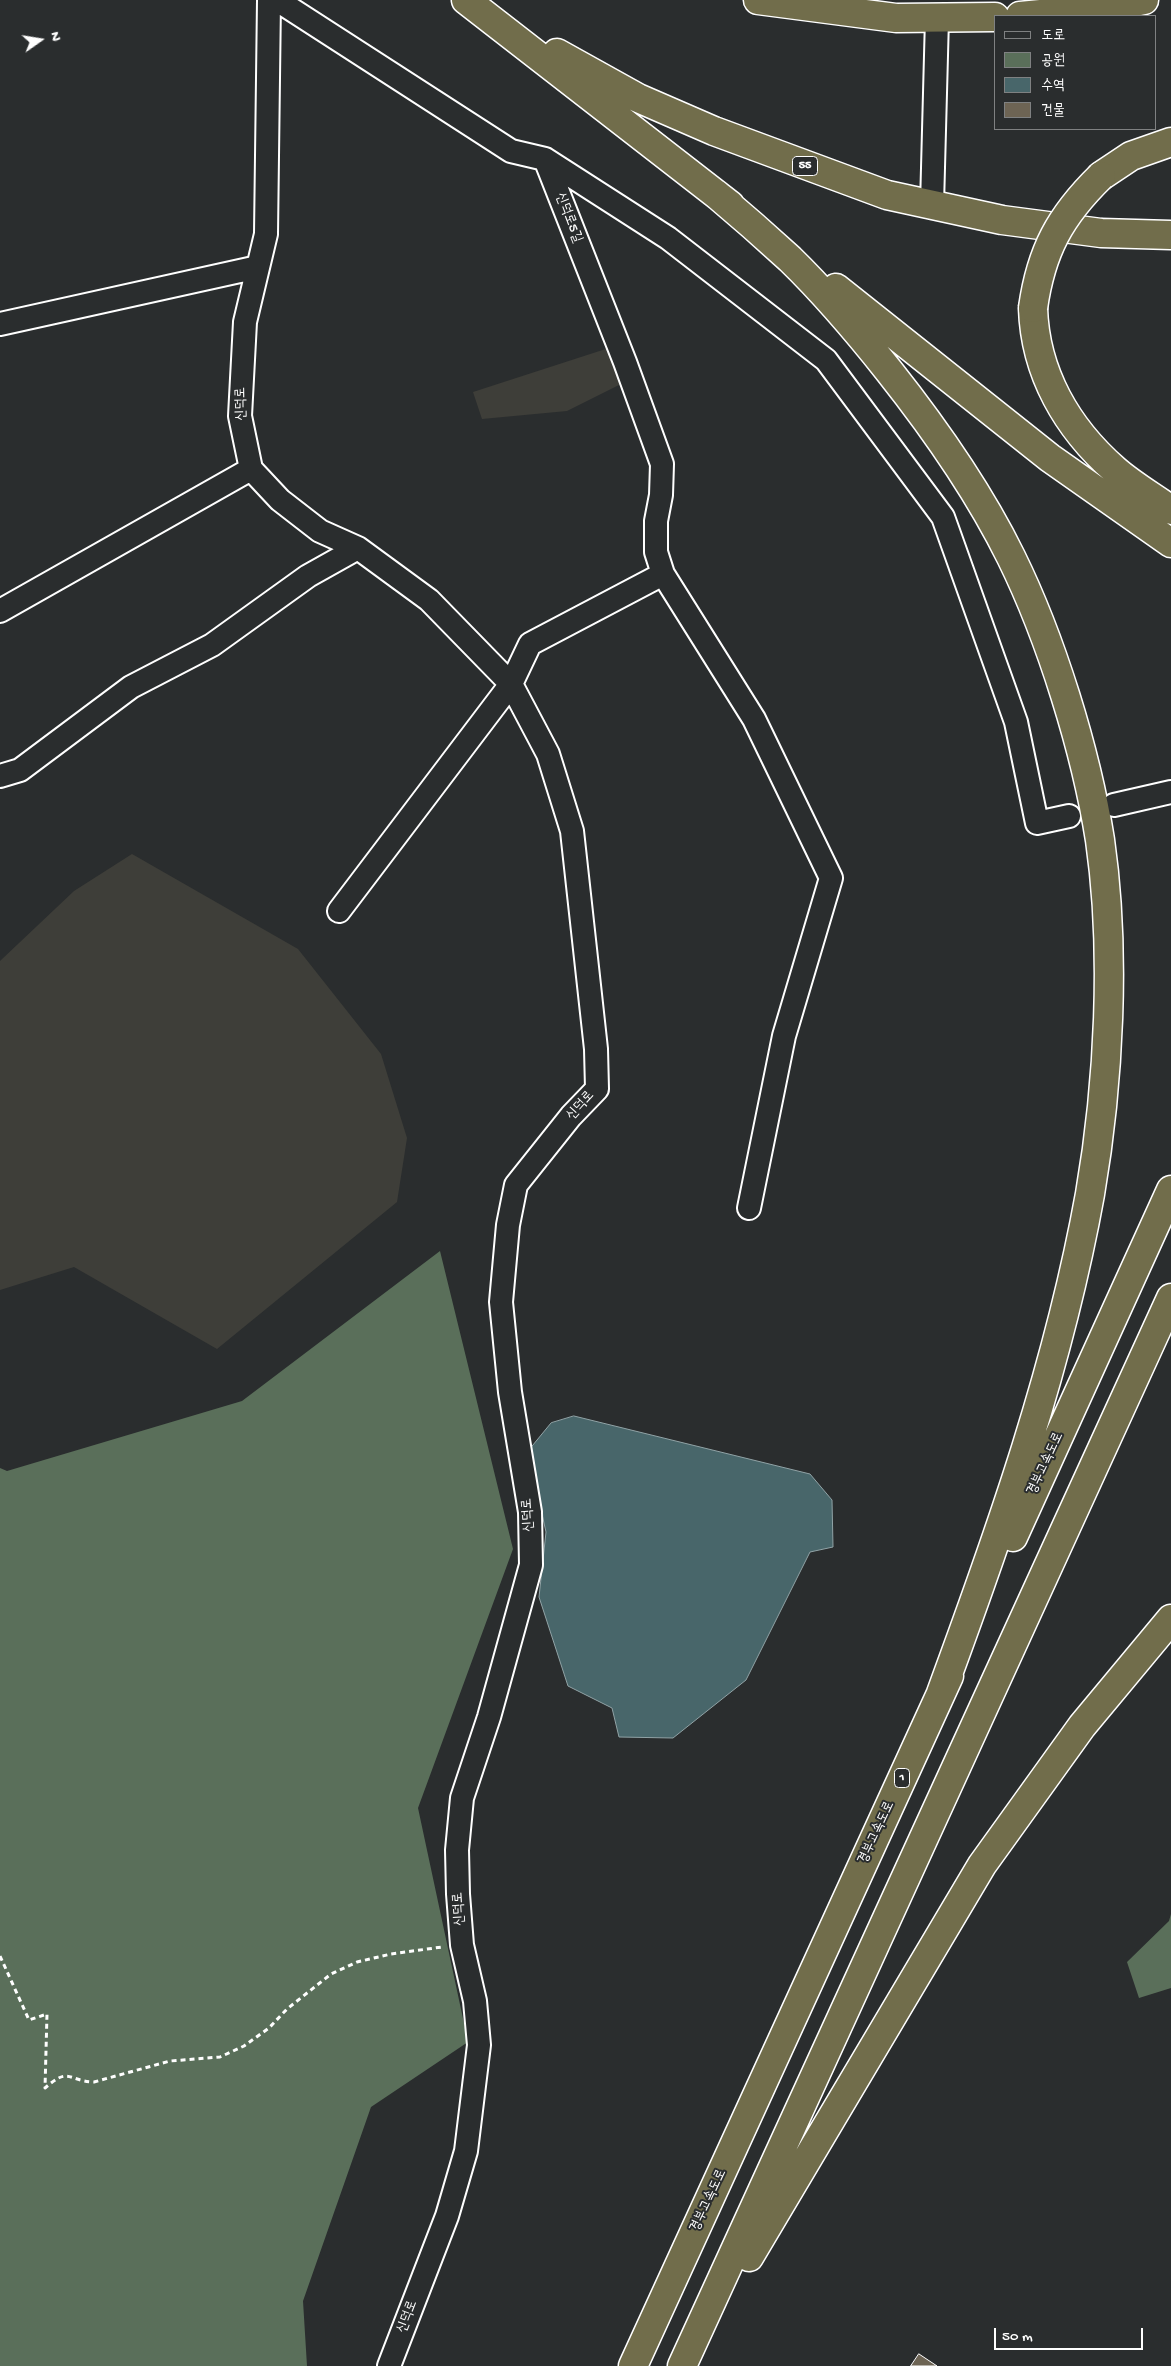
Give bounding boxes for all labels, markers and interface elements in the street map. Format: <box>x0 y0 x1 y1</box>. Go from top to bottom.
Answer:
north arrow <box>15 15 65 65</box>
legend <box>994 15 1156 130</box>
text: 도로 <box>1041 27 1065 45</box>
text: N <box>46 30 64 43</box>
text: 공원 <box>1041 52 1065 70</box>
text: 수역 <box>1041 77 1065 95</box>
text: 건물 <box>1041 102 1065 120</box>
road number: 55 <box>792 157 818 176</box>
street label: 신덕로5길 <box>551 191 585 245</box>
street label: 신덕로 <box>233 387 251 421</box>
street label: 신덕로 <box>563 1088 599 1124</box>
street label: 경부고속도로 <box>1024 1430 1068 1498</box>
street label: 신덕로 <box>519 1498 539 1532</box>
road number: 1 <box>894 1769 910 1788</box>
street label: 경부고속도로 <box>855 1799 899 1867</box>
street label: 신덕로 <box>450 1892 470 1926</box>
street label: 경부고속도로 <box>687 2167 731 2235</box>
street label: 신덕로 <box>394 2298 422 2336</box>
scale bar <box>996 2318 1145 2350</box>
text: 50 m <box>1002 2328 1033 2346</box>

